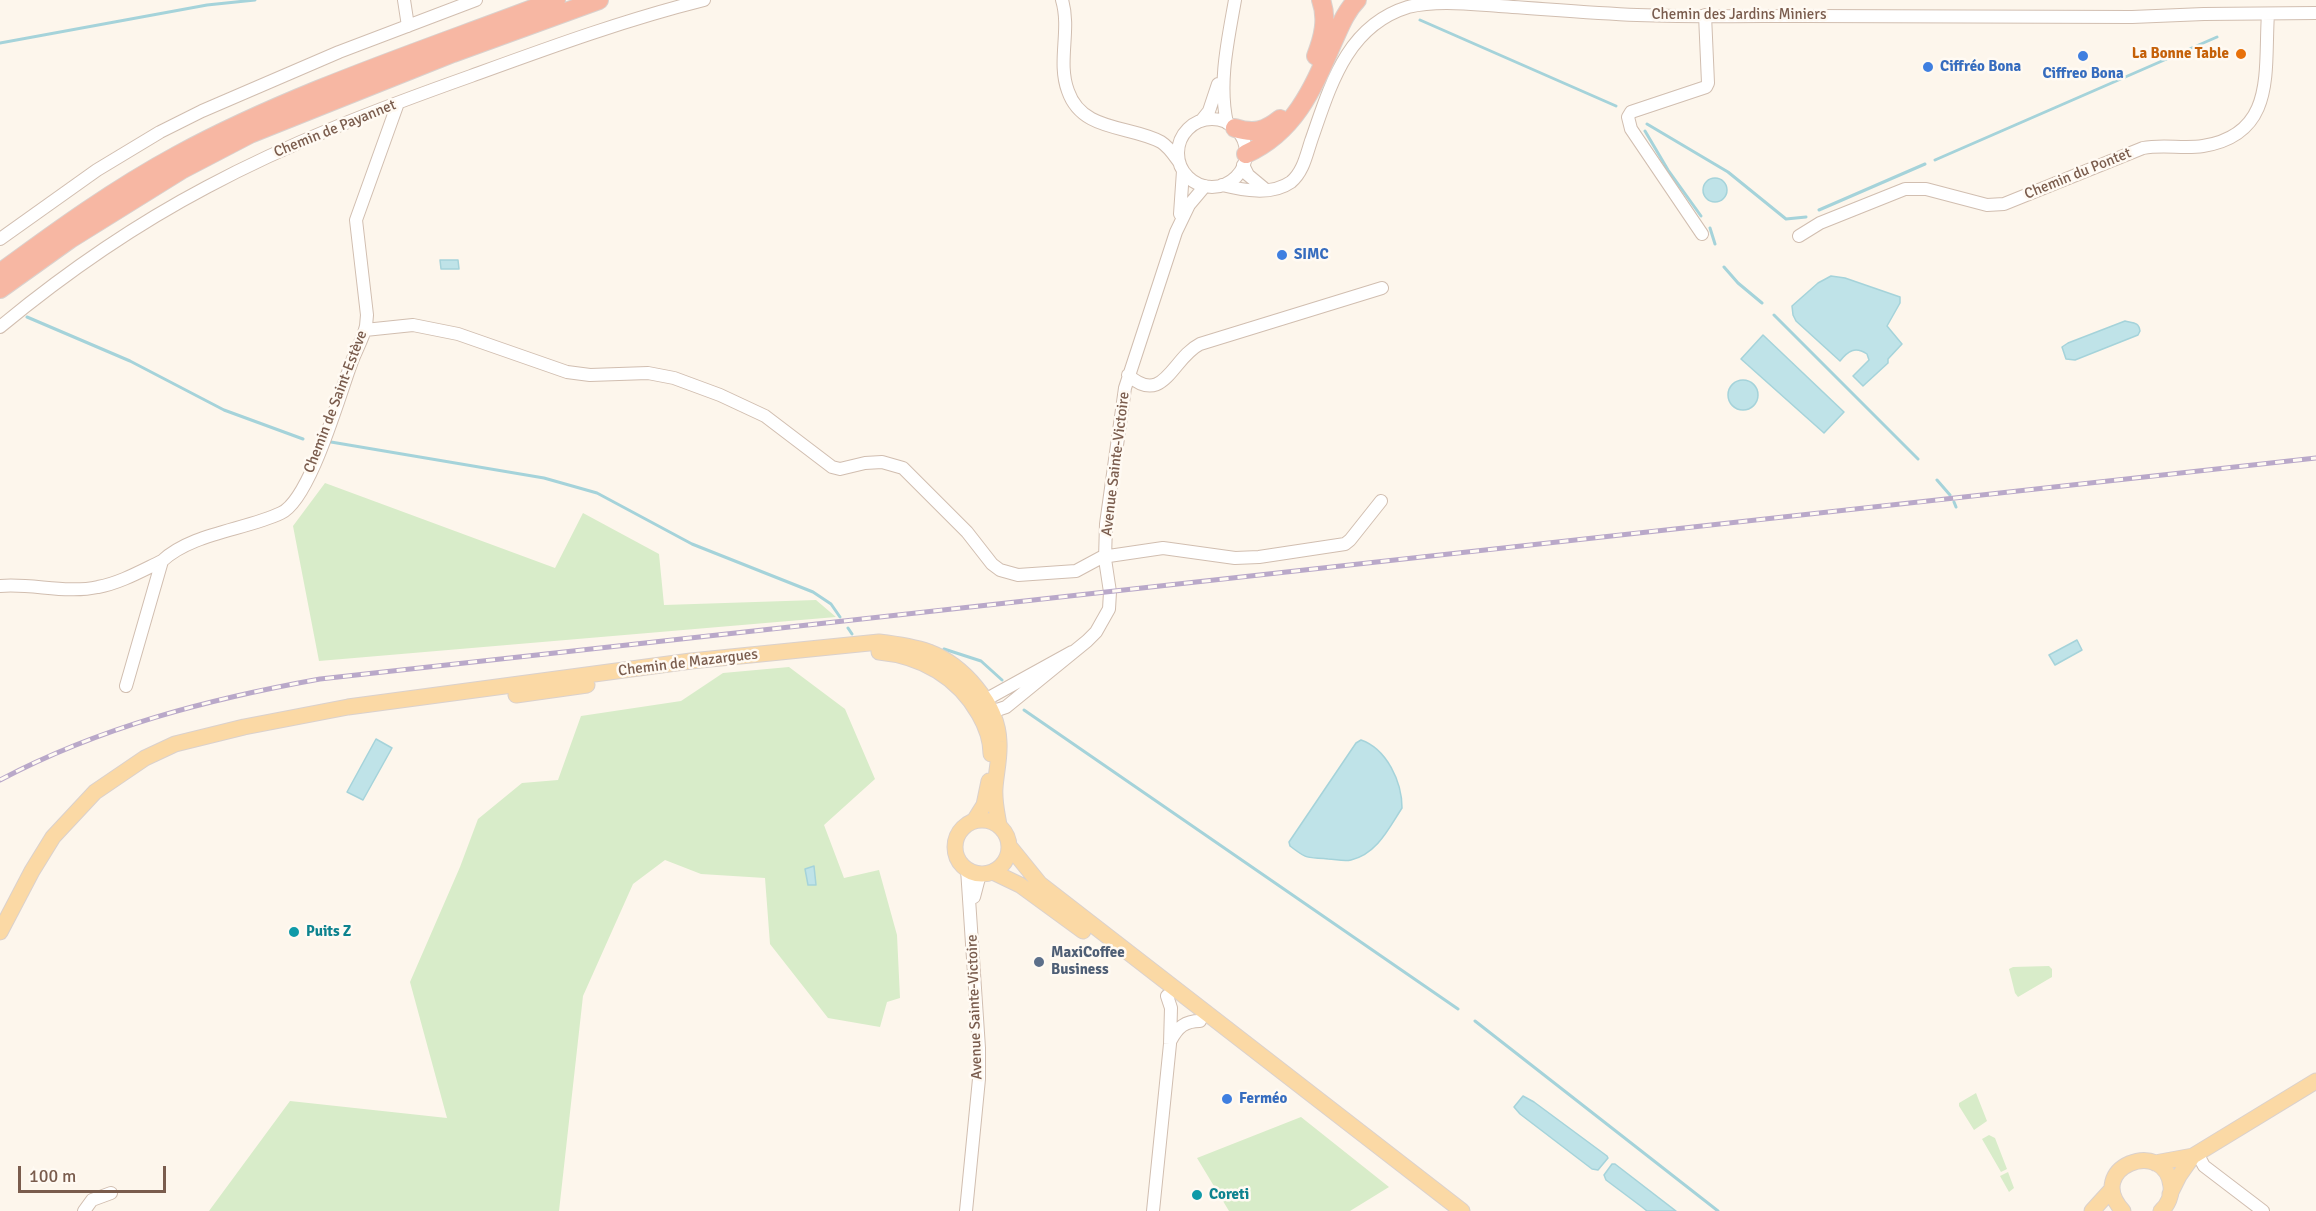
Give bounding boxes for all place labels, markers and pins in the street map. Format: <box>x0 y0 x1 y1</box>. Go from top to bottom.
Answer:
place label: La Bonne Table <box>2132 45 2229 63</box>
marker: La Bonne Table <box>2234 47 2248 61</box>
marker: Ciffreo Bona <box>2076 49 2090 63</box>
place label: Ciffréo Bona <box>1940 58 2021 76</box>
marker: Ciffréo Bona <box>1921 60 1935 74</box>
place label: Ciffreo Bona <box>2042 65 2124 83</box>
place label: SIMC <box>1294 246 1329 264</box>
marker: SIMC <box>1275 248 1289 262</box>
place label: Puits Z <box>306 923 352 941</box>
marker: Puits Z <box>287 925 301 939</box>
place label: MaxiCoffee Business <box>1051 944 1125 979</box>
marker: MaxiCoffee Business <box>1032 955 1046 969</box>
place label: Ferméo <box>1239 1090 1287 1108</box>
marker: Ferméo <box>1220 1092 1234 1106</box>
place label: Coreti <box>1209 1186 1249 1204</box>
marker: Coreti <box>1190 1188 1204 1202</box>

